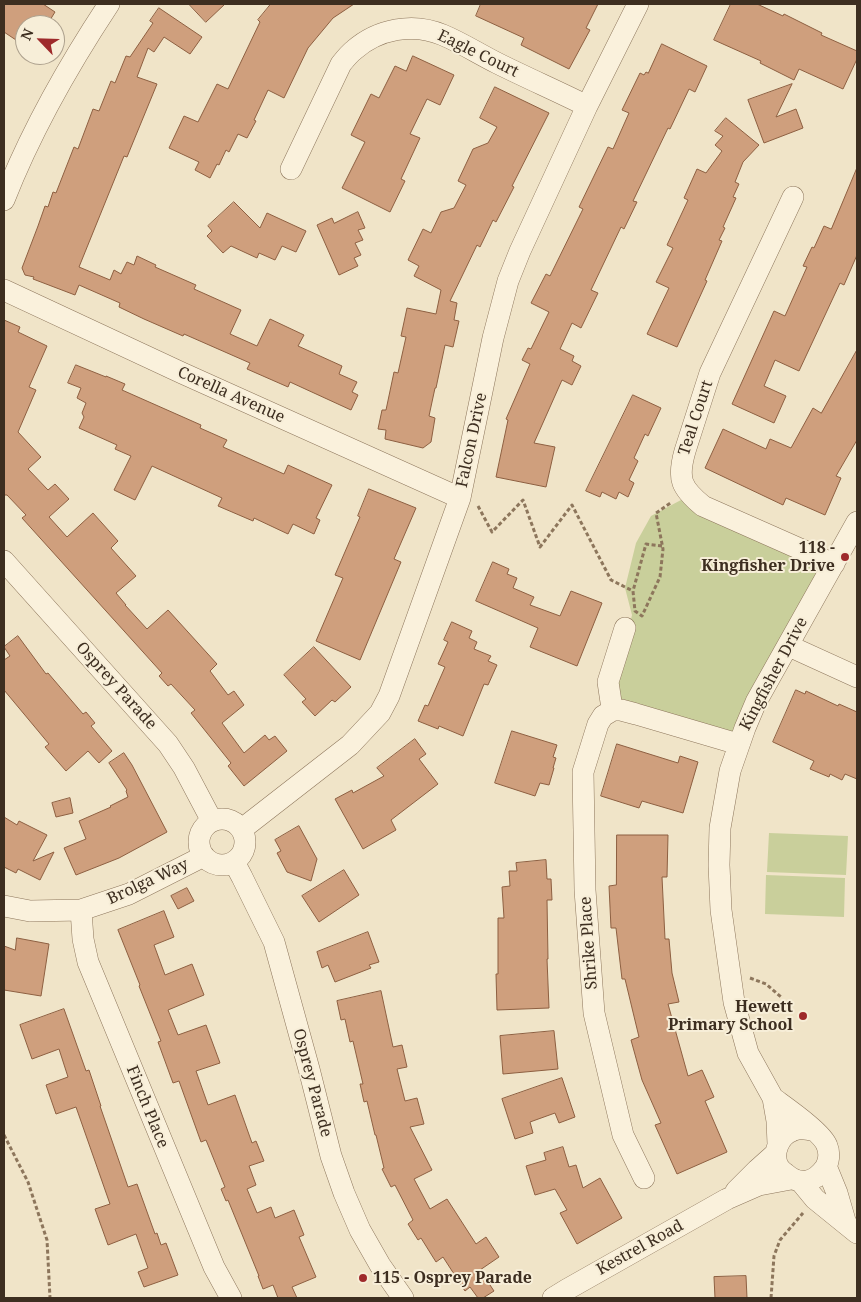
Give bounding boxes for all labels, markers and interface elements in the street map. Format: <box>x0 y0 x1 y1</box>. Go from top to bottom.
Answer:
north arrow <box>15 15 65 65</box>
text: N <box>16 25 38 43</box>
street label: Eagle Court <box>434 26 522 82</box>
street label: Corella Avenue <box>174 363 288 427</box>
street label: Teal Court <box>675 378 717 458</box>
street label: Falcon Drive <box>453 391 491 489</box>
place label: 118 - Kingfisher Drive <box>701 538 835 576</box>
marker: 118 - Kingfisher Drive <box>839 551 851 563</box>
street label: Kingfisher Drive <box>736 614 812 734</box>
street label: Osprey Parade <box>72 638 160 734</box>
street label: Brolga Way <box>104 855 192 909</box>
street label: Shrike Place <box>576 896 602 990</box>
place label: Hewett Primary School <box>668 997 793 1035</box>
marker: Hewett Primary School <box>797 1010 809 1022</box>
street label: Osprey Parade <box>288 1027 336 1139</box>
street label: Finch Place <box>122 1063 172 1151</box>
street label: Kestrel Road <box>593 1216 687 1280</box>
place label: 115 - Osprey Parade <box>373 1268 532 1288</box>
marker: 115 - Osprey Parade <box>357 1272 369 1284</box>

